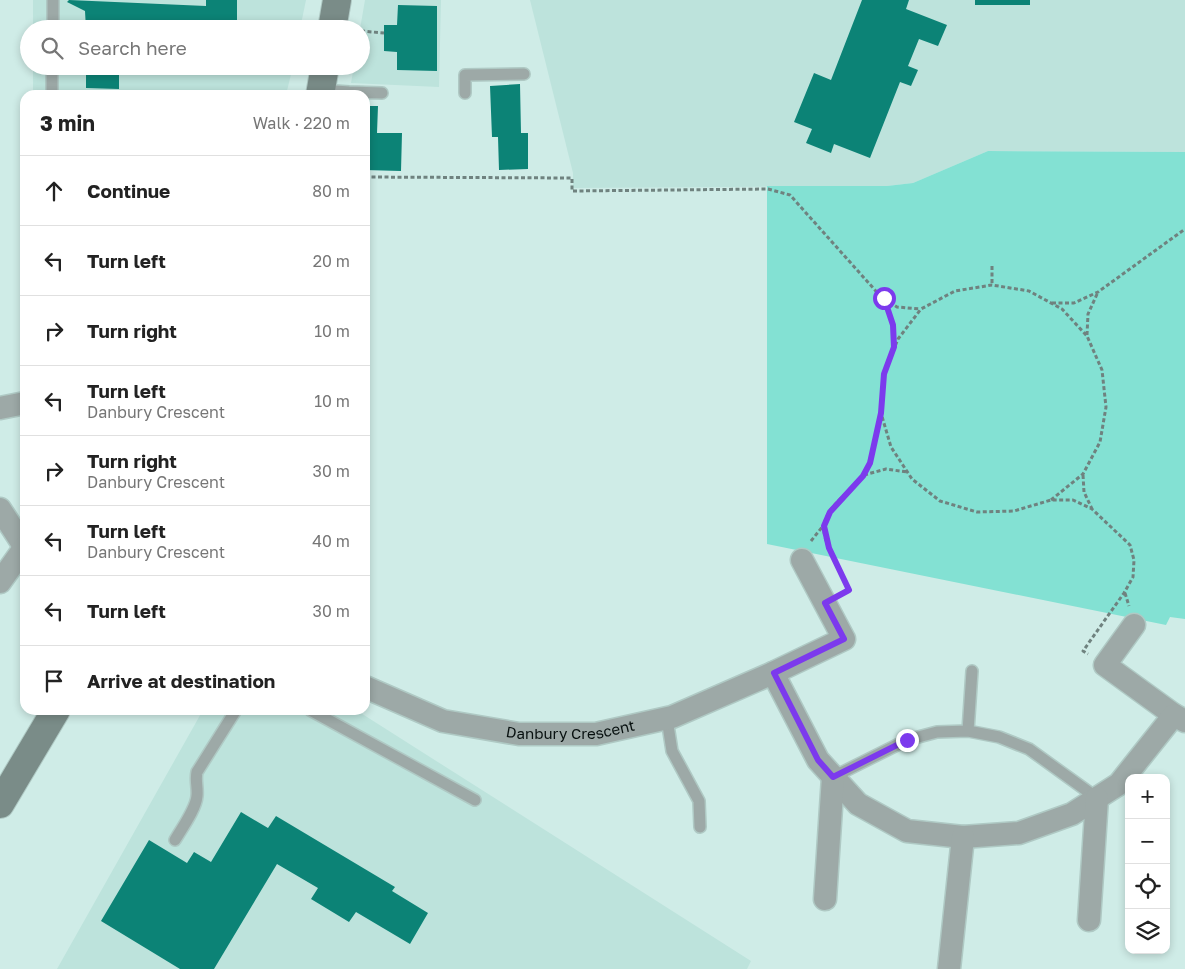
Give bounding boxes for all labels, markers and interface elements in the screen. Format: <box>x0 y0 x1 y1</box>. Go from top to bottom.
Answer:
search box <box>20 20 370 75</box>
icon: search <box>38 34 66 62</box>
text: Search here <box>78 36 187 59</box>
text: 3 min <box>40 110 95 136</box>
text: Walk · 220 m <box>253 113 350 133</box>
icon: ahead <box>40 177 68 205</box>
text: Continue <box>87 179 170 202</box>
text: 80 m <box>312 181 350 201</box>
icon: left <box>40 247 68 275</box>
text: Turn left <box>87 249 166 272</box>
text: 20 m <box>313 251 350 271</box>
route start <box>873 287 896 310</box>
icon: right <box>40 317 68 345</box>
text: Turn right <box>87 319 177 342</box>
text: 10 m <box>314 321 350 341</box>
text: Turn left <box>87 379 166 402</box>
icon: left <box>40 387 68 415</box>
text: 10 m <box>314 391 350 411</box>
text: Danbury Crescent <box>87 402 225 422</box>
text: Turn right <box>87 449 177 472</box>
icon: right <box>40 457 68 485</box>
text: 30 m <box>313 461 350 481</box>
text: Danbury Crescent <box>87 472 225 492</box>
text: Turn left <box>87 519 166 542</box>
icon: left <box>40 527 68 555</box>
text: 40 m <box>312 531 350 551</box>
text: Danbury Crescent <box>87 542 225 562</box>
icon: left <box>40 597 68 625</box>
text: Turn left <box>87 599 166 622</box>
text: 30 m <box>313 601 350 621</box>
icon: arrive <box>40 667 68 695</box>
text: Arrive at destination <box>87 669 275 692</box>
street label: Danbury Crescent <box>505 716 636 742</box>
route end <box>896 729 919 752</box>
map controls <box>1125 774 1170 954</box>
button: + <box>1125 774 1170 819</box>
button: − <box>1125 819 1170 864</box>
button: locate <box>1125 864 1170 909</box>
button: layers <box>1125 909 1170 954</box>

